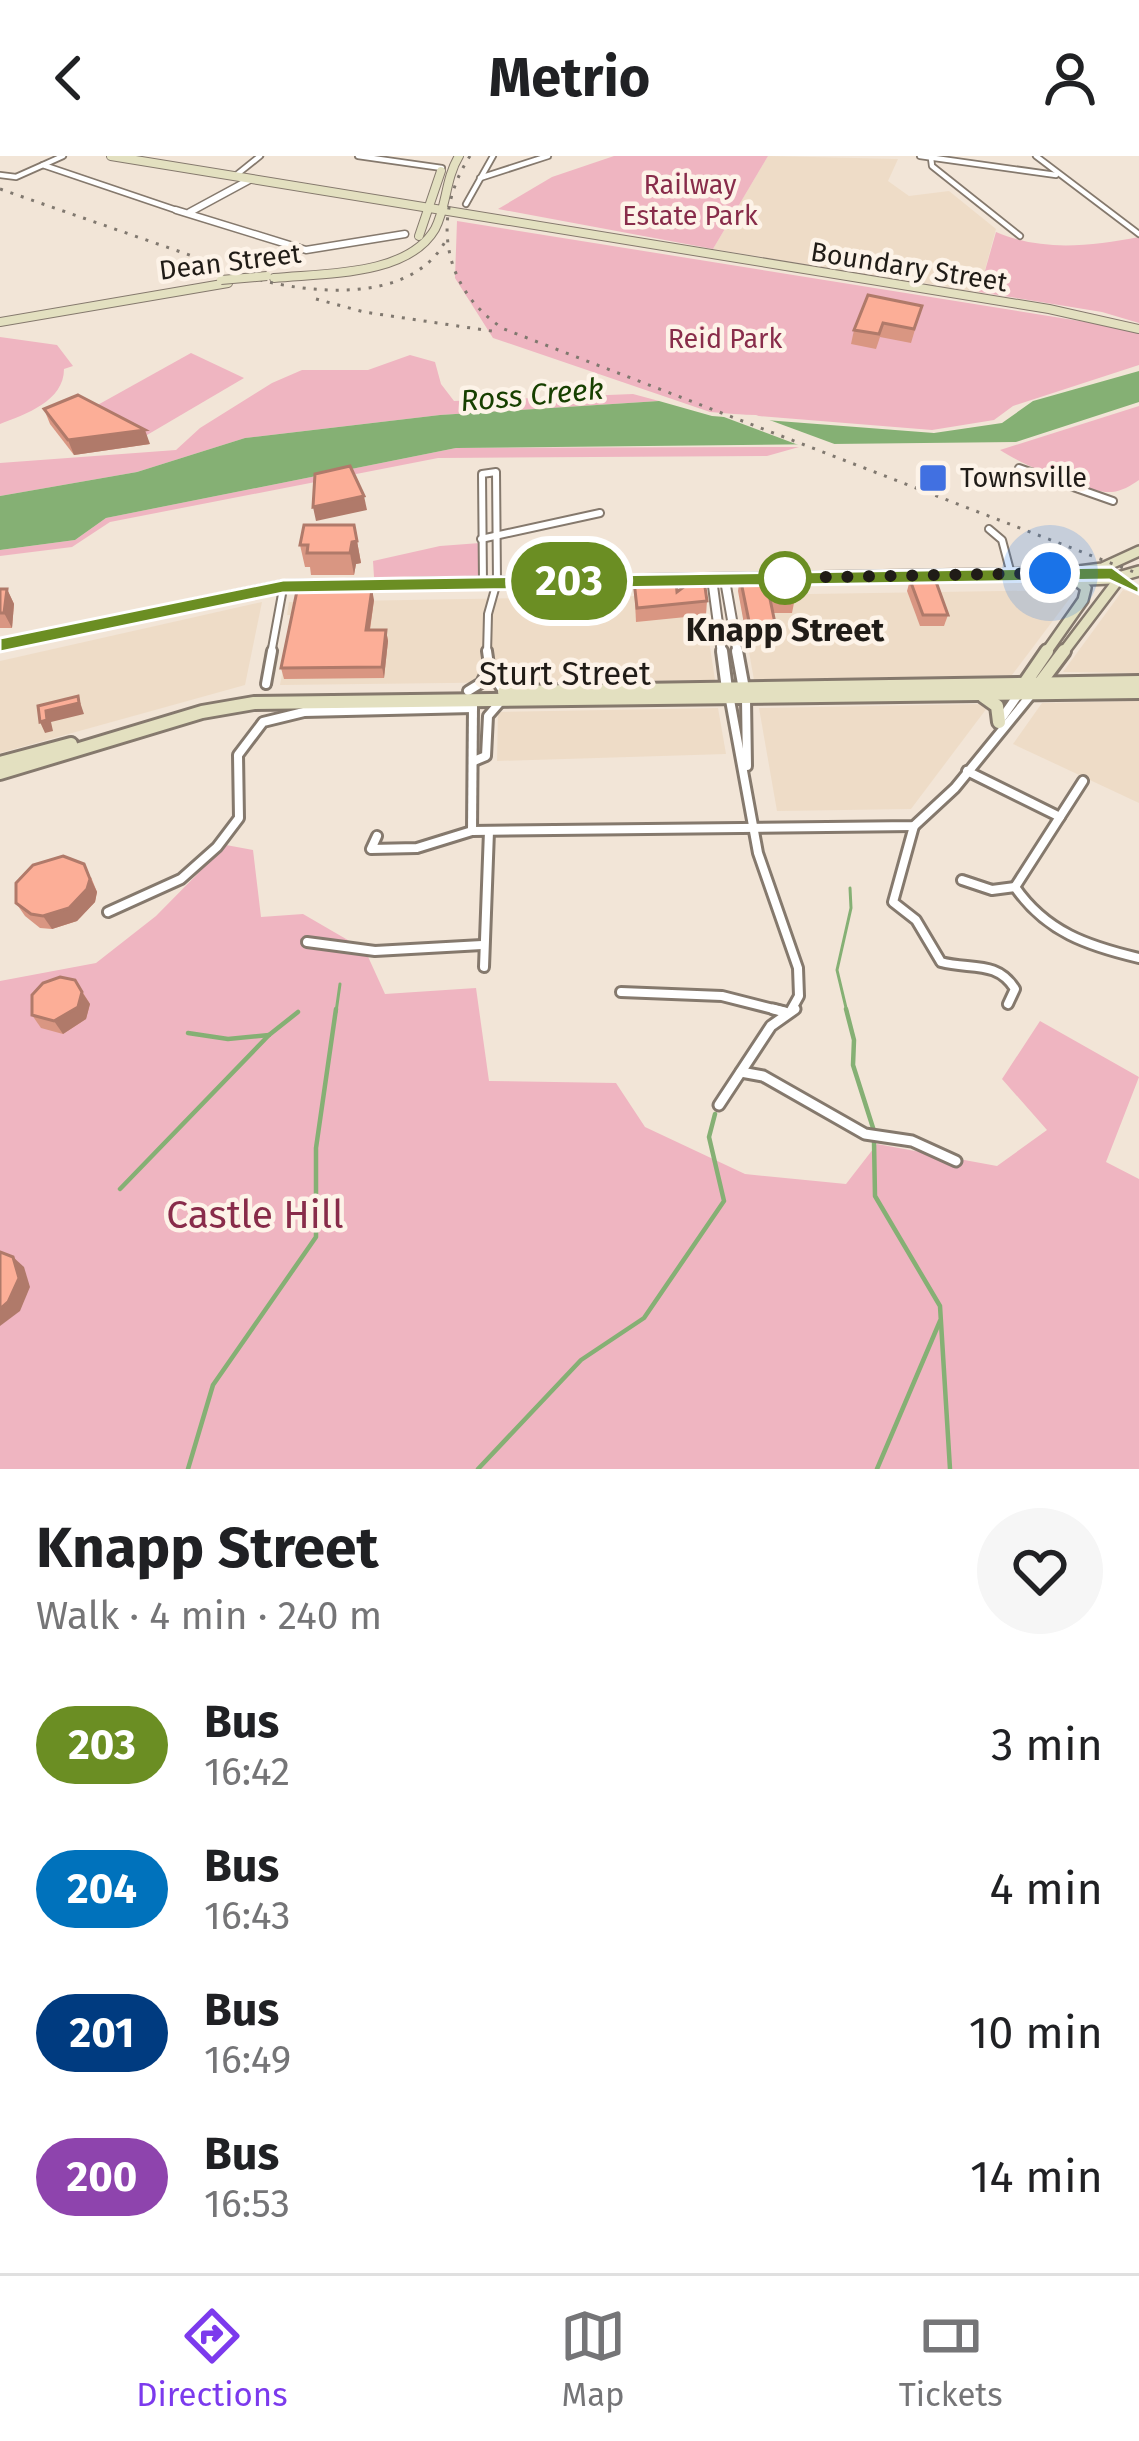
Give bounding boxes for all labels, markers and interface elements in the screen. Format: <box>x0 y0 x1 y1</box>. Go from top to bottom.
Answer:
icon: back <box>36 45 102 111</box>
icon: person <box>1037 45 1103 111</box>
text: Metrio <box>489 46 650 110</box>
park label: Railway Estate Park <box>622 169 758 232</box>
street label: Boundary Street <box>808 236 1010 298</box>
street label: Dean Street <box>157 237 303 287</box>
park label: Reid Park <box>668 323 783 355</box>
water label: Ross Creek <box>459 371 605 419</box>
marker: Townsville <box>917 462 949 494</box>
place label: Townsville <box>960 462 1087 494</box>
line badge: 203 <box>500 542 638 620</box>
your location <box>1020 543 1080 603</box>
marker: Knapp Street <box>760 553 810 603</box>
text: 203 <box>535 556 603 606</box>
place label: Knapp Street <box>686 610 885 650</box>
street label: Sturt Street <box>479 654 651 694</box>
park label: Castle Hill <box>166 1192 344 1238</box>
button: heart <box>977 1508 1103 1634</box>
text: Knapp Street <box>36 1514 378 1582</box>
text: Walk · 4 min · 240 m <box>36 1593 382 1639</box>
text: Bus <box>204 1695 279 1749</box>
text: 3 min <box>991 1718 1103 1772</box>
text: 203 <box>68 1720 136 1770</box>
text: 16:42 <box>204 1749 290 1795</box>
text: Bus <box>204 1839 279 1893</box>
text: 4 min <box>990 1862 1103 1916</box>
text: 204 <box>67 1864 137 1914</box>
text: 16:43 <box>204 1893 290 1939</box>
text: Bus <box>204 1983 279 2037</box>
text: 10 min <box>969 2006 1103 2060</box>
text: 201 <box>70 2008 134 2058</box>
text: 16:49 <box>204 2037 291 2083</box>
text: Bus <box>204 2127 279 2181</box>
text: 14 min <box>970 2150 1103 2204</box>
text: 200 <box>67 2152 137 2202</box>
text: 16:53 <box>204 2181 290 2227</box>
tab: Directions <box>136 2303 288 2415</box>
tab: Map <box>560 2303 626 2415</box>
tab: Tickets <box>899 2303 1003 2415</box>

